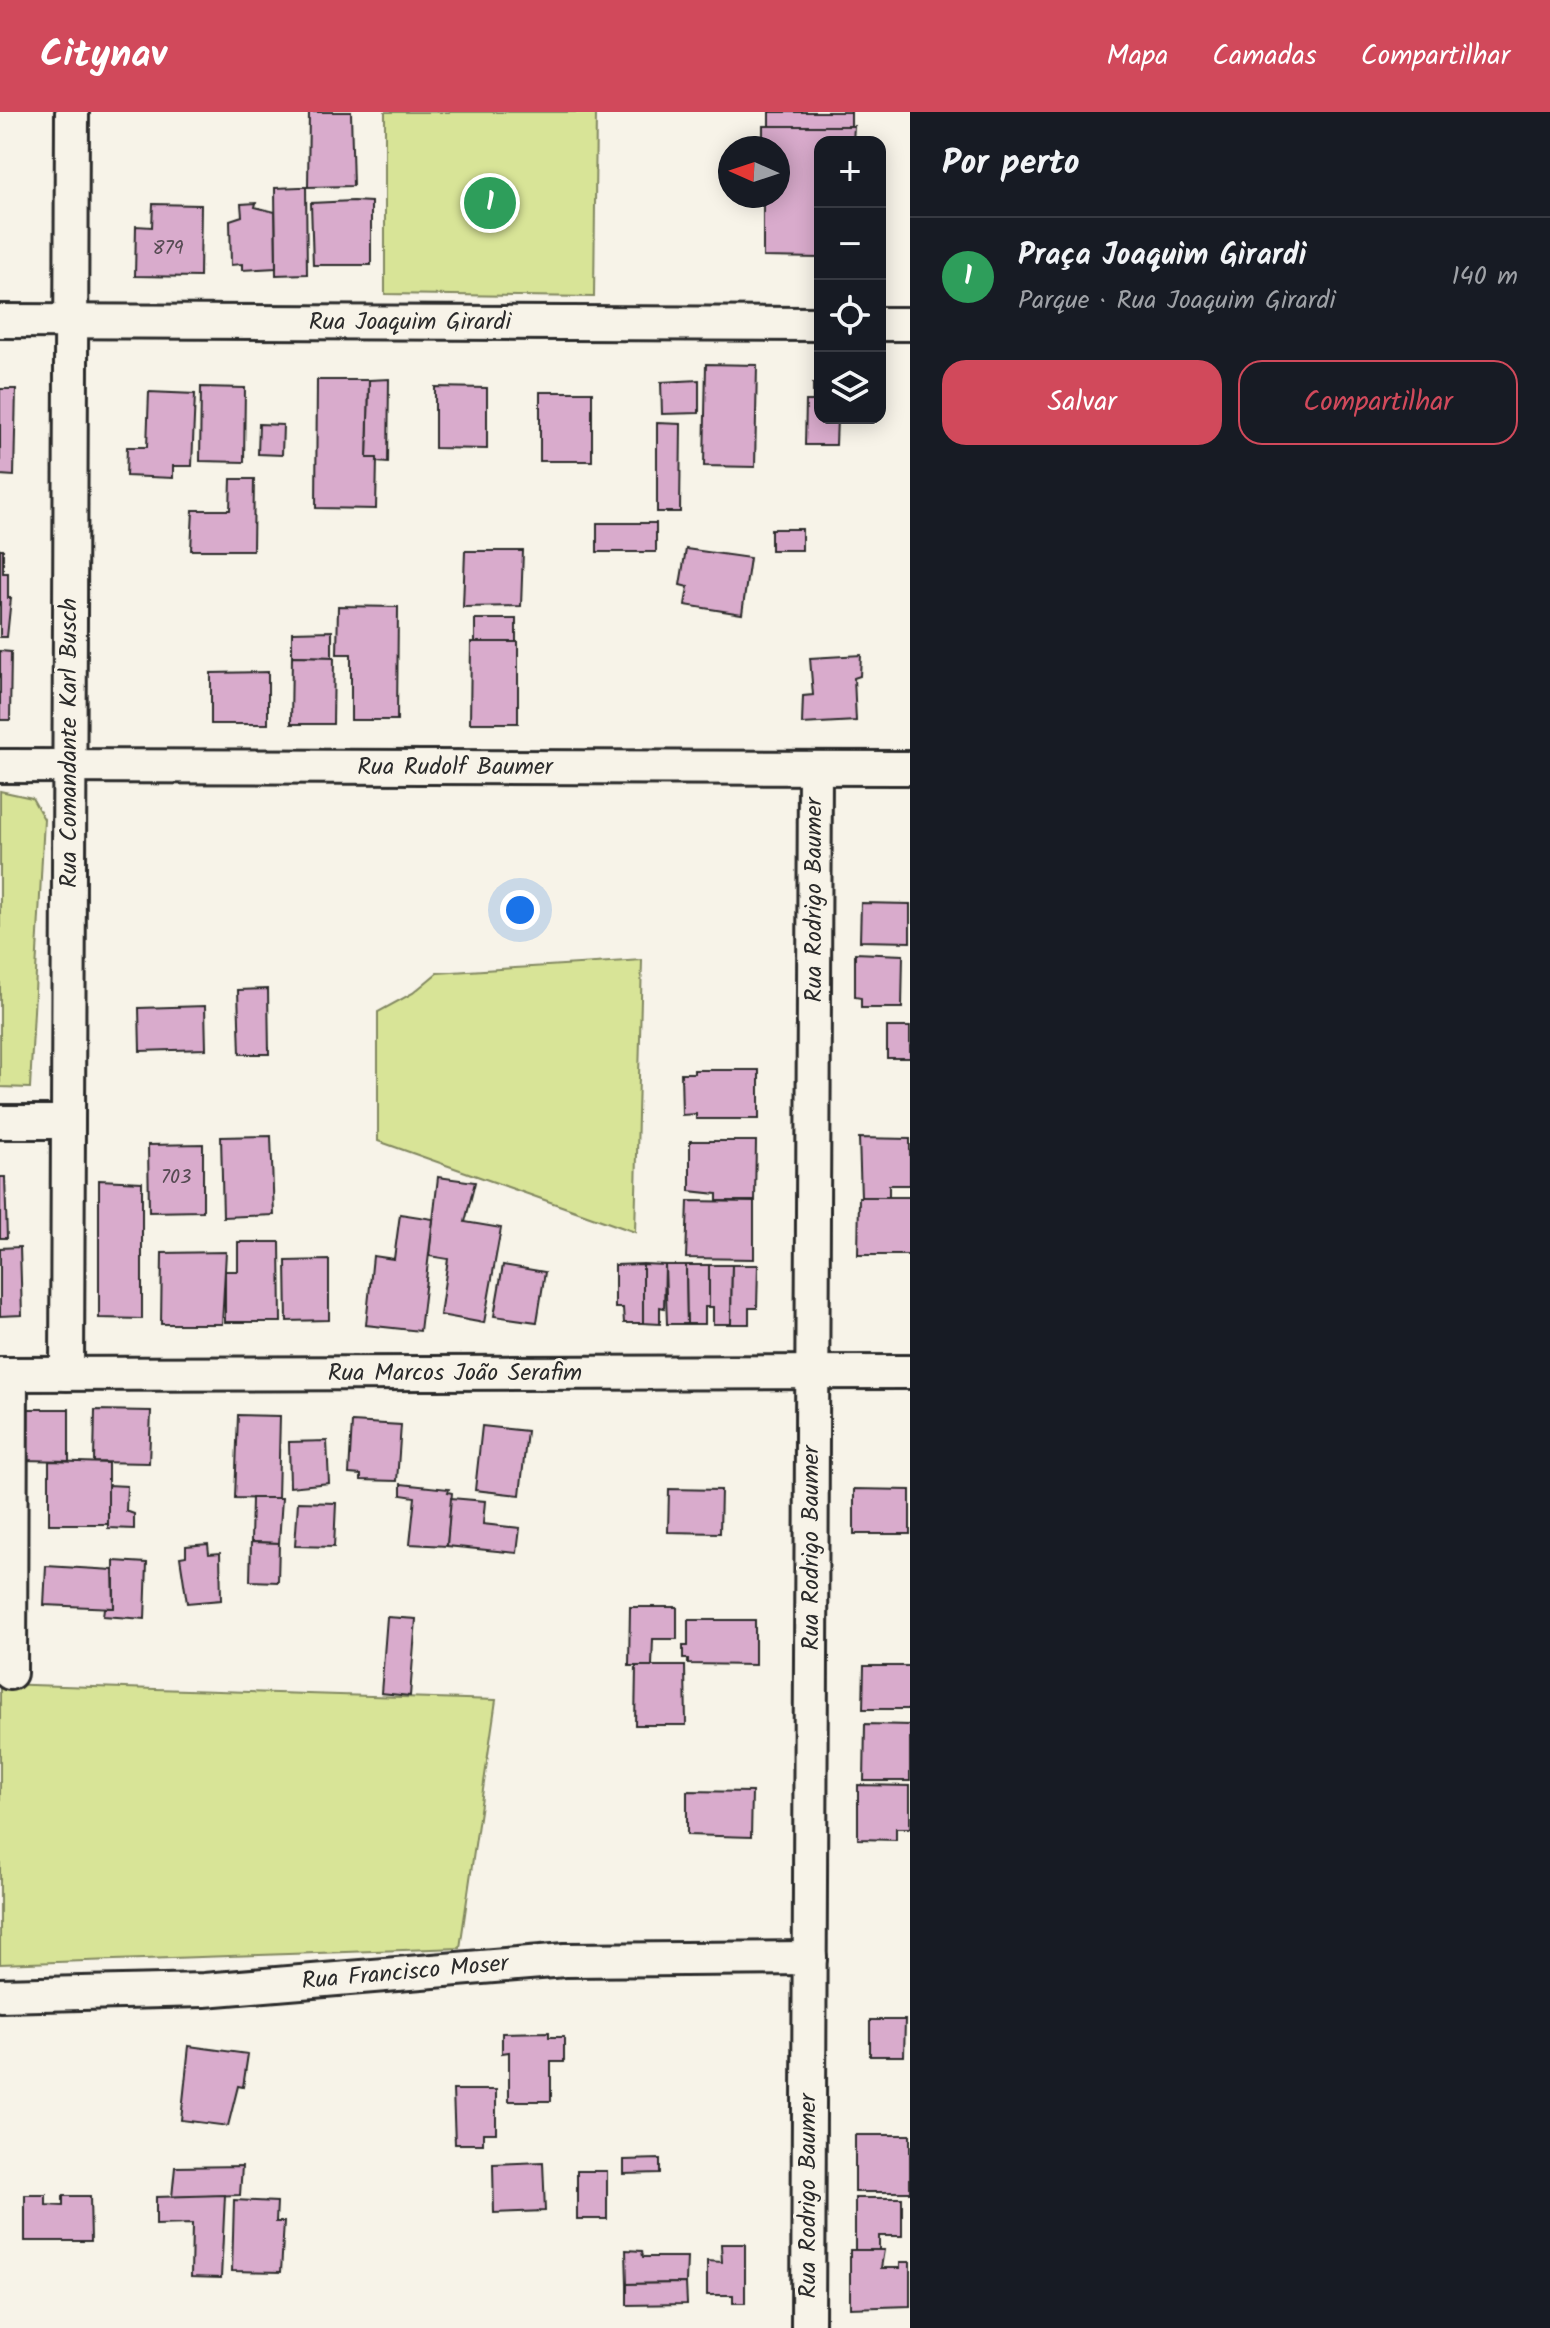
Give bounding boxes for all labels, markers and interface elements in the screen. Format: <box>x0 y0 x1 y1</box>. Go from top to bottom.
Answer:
text: Citynav <box>40 26 167 86</box>
text: Mapa <box>1107 34 1168 79</box>
text: Camadas <box>1212 34 1317 79</box>
text: Compartilhar <box>1361 34 1510 79</box>
north arrow <box>718 136 790 208</box>
map controls <box>814 136 886 424</box>
button: + <box>814 136 886 208</box>
text: Por perto <box>942 137 1080 191</box>
pin: 1 <box>464 173 516 233</box>
button: − <box>814 208 886 280</box>
text: Praça Joaquim Girardi <box>1018 232 1307 280</box>
house number: 879 <box>152 233 184 265</box>
text: 1 <box>964 256 972 298</box>
text: 140 m <box>1451 256 1518 298</box>
button: locate <box>814 280 886 352</box>
text: Parque · Rua Joaquim Girardi <box>1018 280 1336 322</box>
street label: Rua Joaquim Girardi <box>309 303 512 342</box>
button: layers <box>814 352 886 424</box>
button: Salvar <box>942 360 1222 445</box>
button: Compartilhar <box>1238 360 1518 445</box>
street label: Rua Comandante Karl Busch <box>50 598 89 888</box>
street label: Rua Rudolf Baumer <box>357 748 555 787</box>
street label: Rua Rodrigo Baumer <box>795 796 834 1002</box>
your location <box>500 890 540 930</box>
house number: 703 <box>161 1162 191 1194</box>
street label: Rua Marcos João Serafim <box>328 1354 582 1393</box>
street label: Rua Rodrigo Baumer <box>792 1444 831 1650</box>
street label: Rua Francisco Moser <box>300 1944 512 2001</box>
street label: Rua Rodrigo Baumer <box>789 2092 828 2298</box>

